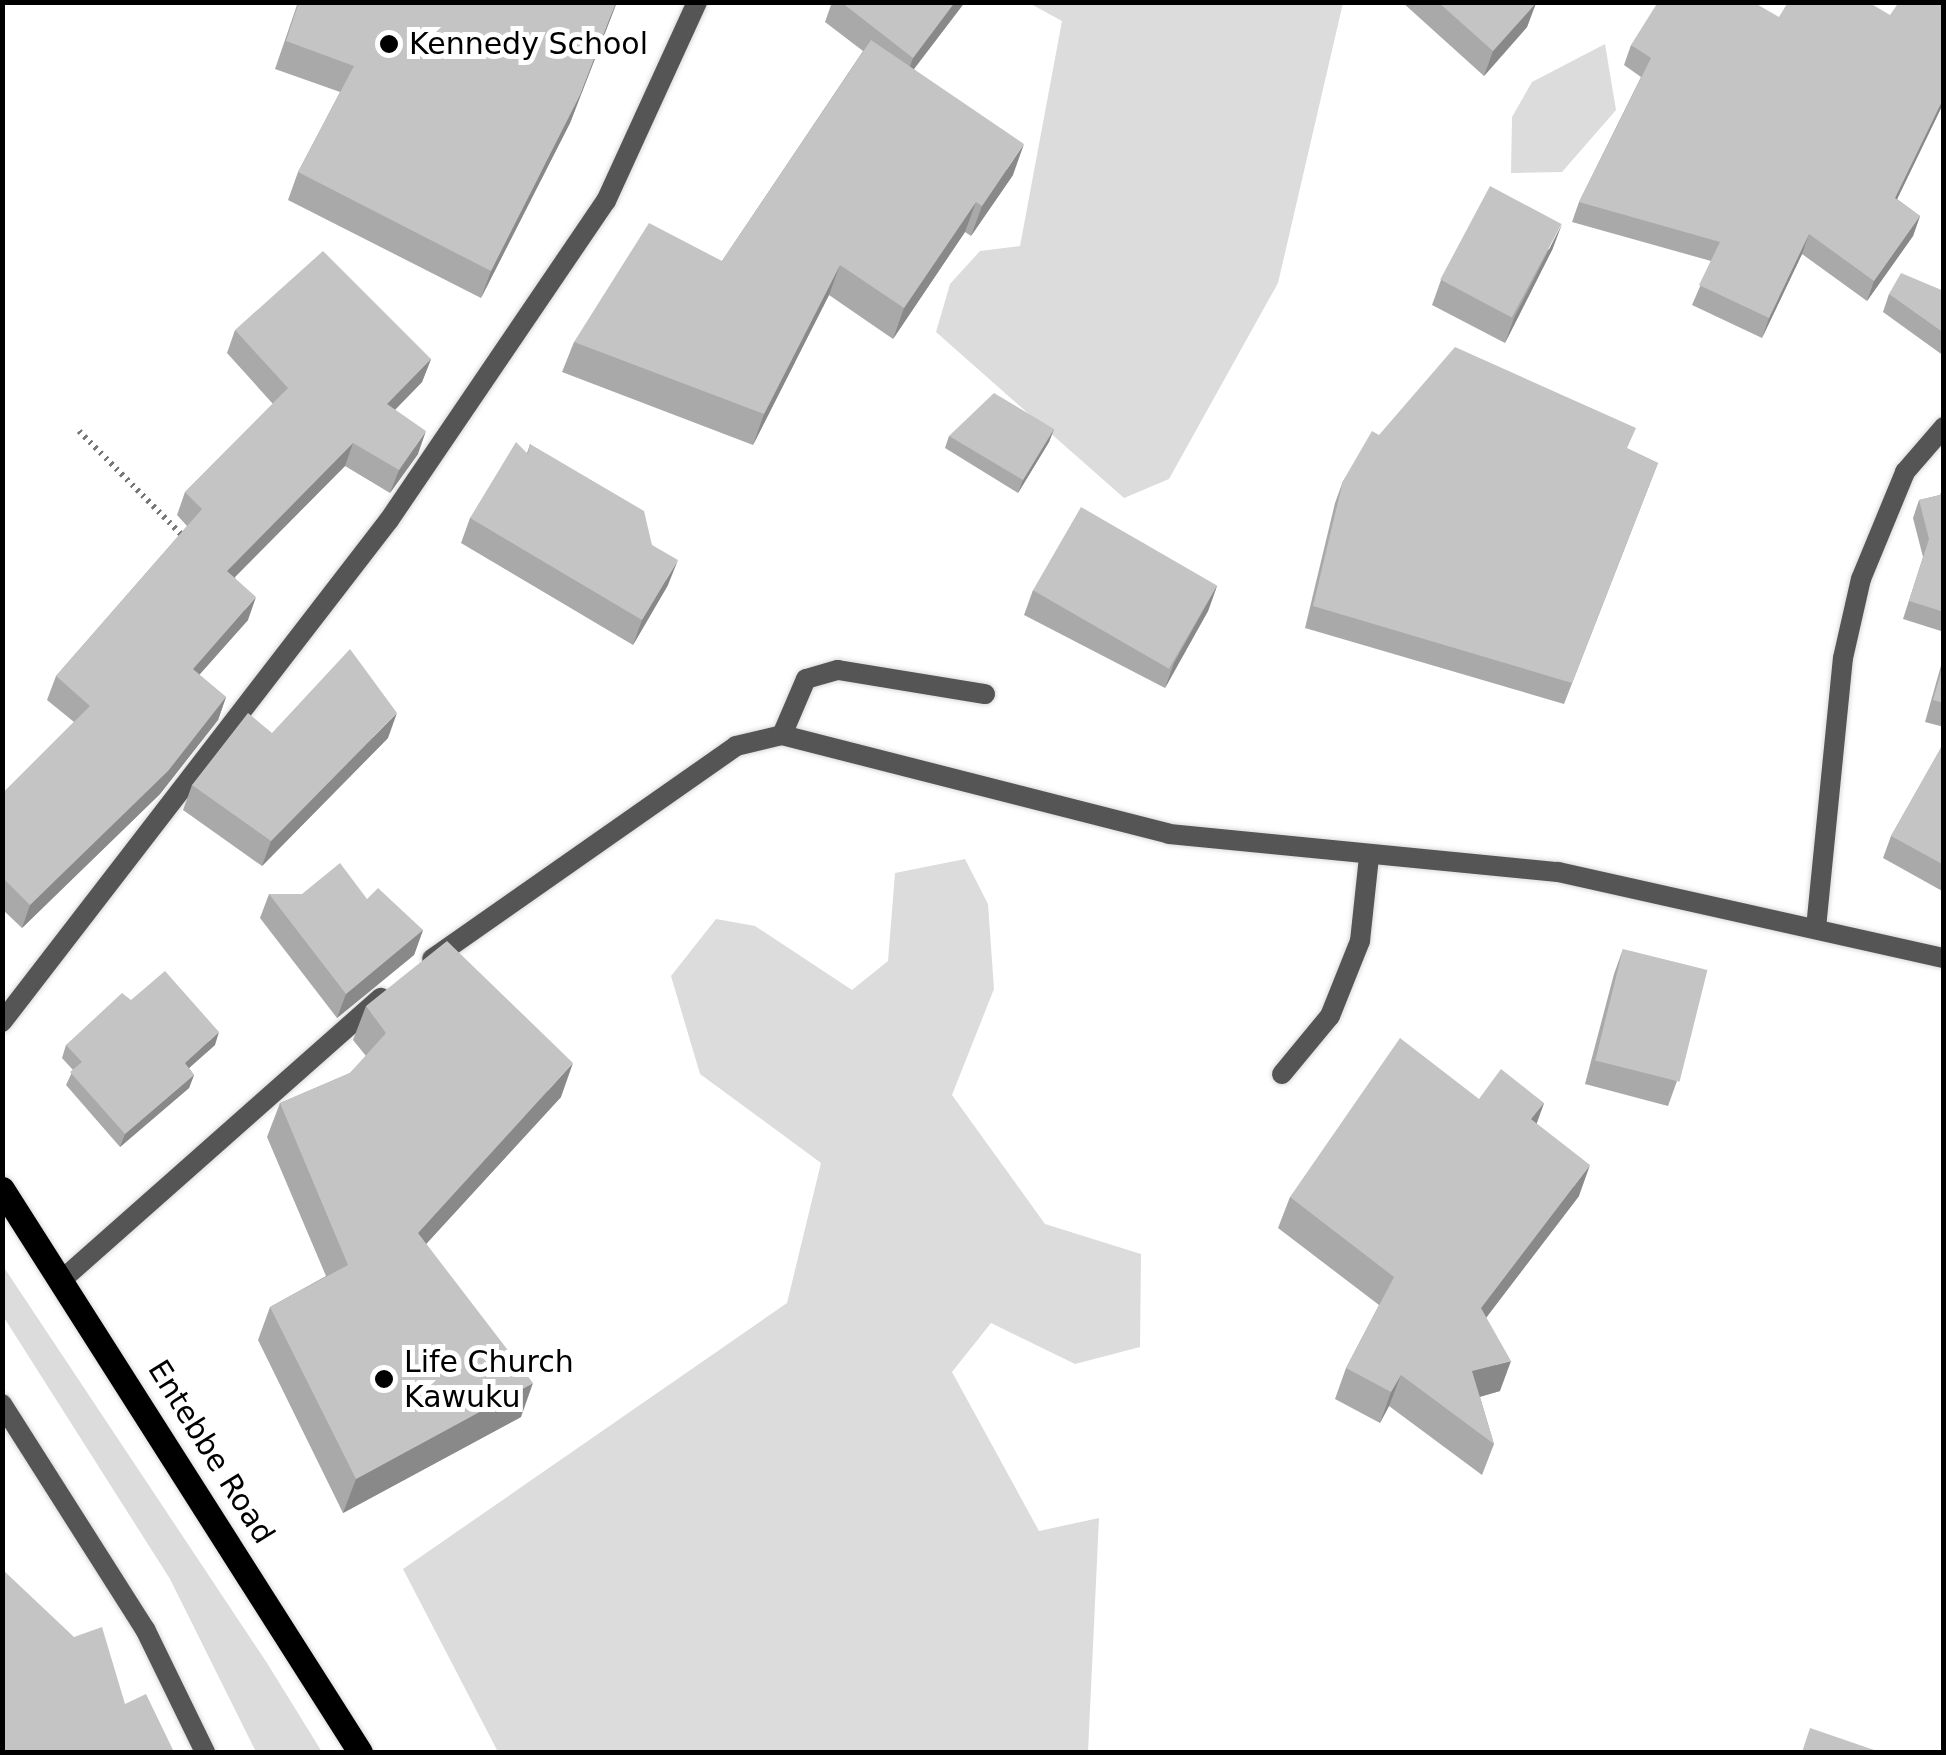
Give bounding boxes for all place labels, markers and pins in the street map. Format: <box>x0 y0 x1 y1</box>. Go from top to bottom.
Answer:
place label: Kennedy School <box>409 26 648 62</box>
marker: Kennedy School <box>378 33 400 55</box>
place label: Life Church Kawuku <box>404 1344 574 1414</box>
marker: Life Church Kawuku <box>373 1368 395 1390</box>

